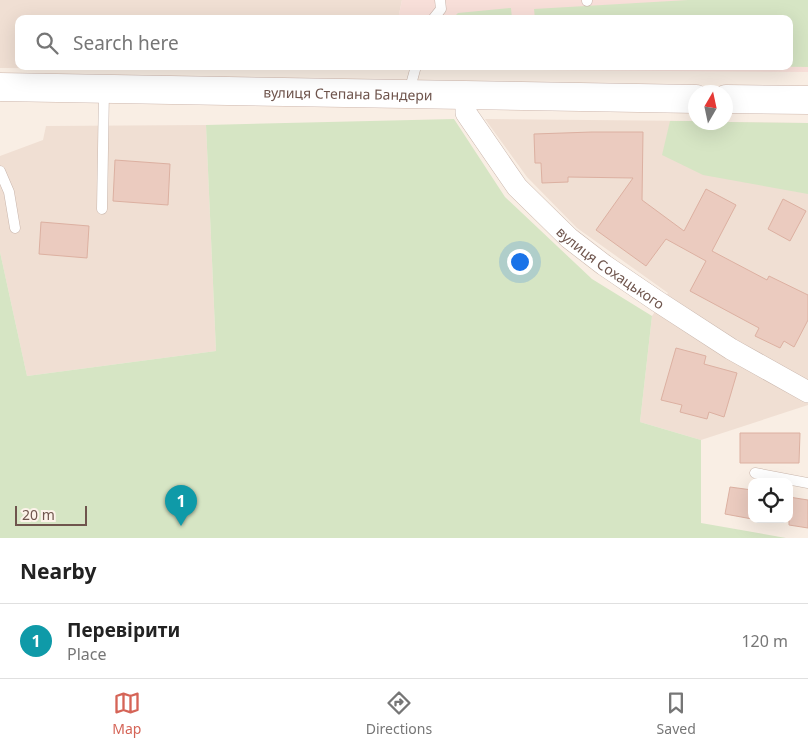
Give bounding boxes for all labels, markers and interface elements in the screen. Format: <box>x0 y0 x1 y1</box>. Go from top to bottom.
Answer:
search box <box>15 15 793 70</box>
icon: search <box>33 29 61 57</box>
text: Search here <box>73 30 179 56</box>
street label: вулиця Степана Бандери <box>263 82 433 104</box>
north arrow <box>688 85 733 130</box>
street label: вулиця Сохацького <box>553 222 669 313</box>
your location <box>507 249 533 275</box>
map controls <box>748 478 793 523</box>
button: locate <box>748 478 793 523</box>
pin: 1 <box>165 485 197 526</box>
scale bar <box>15 503 88 526</box>
text: 20 m <box>22 505 55 524</box>
text: Nearby <box>20 557 96 585</box>
text: Перевірити <box>67 617 180 643</box>
text: 1 <box>31 630 41 652</box>
text: 120 m <box>741 630 788 652</box>
text: Place <box>67 643 107 665</box>
tab: Map <box>112 689 141 738</box>
tab: Directions <box>366 689 432 738</box>
tab: Saved <box>657 689 696 738</box>

